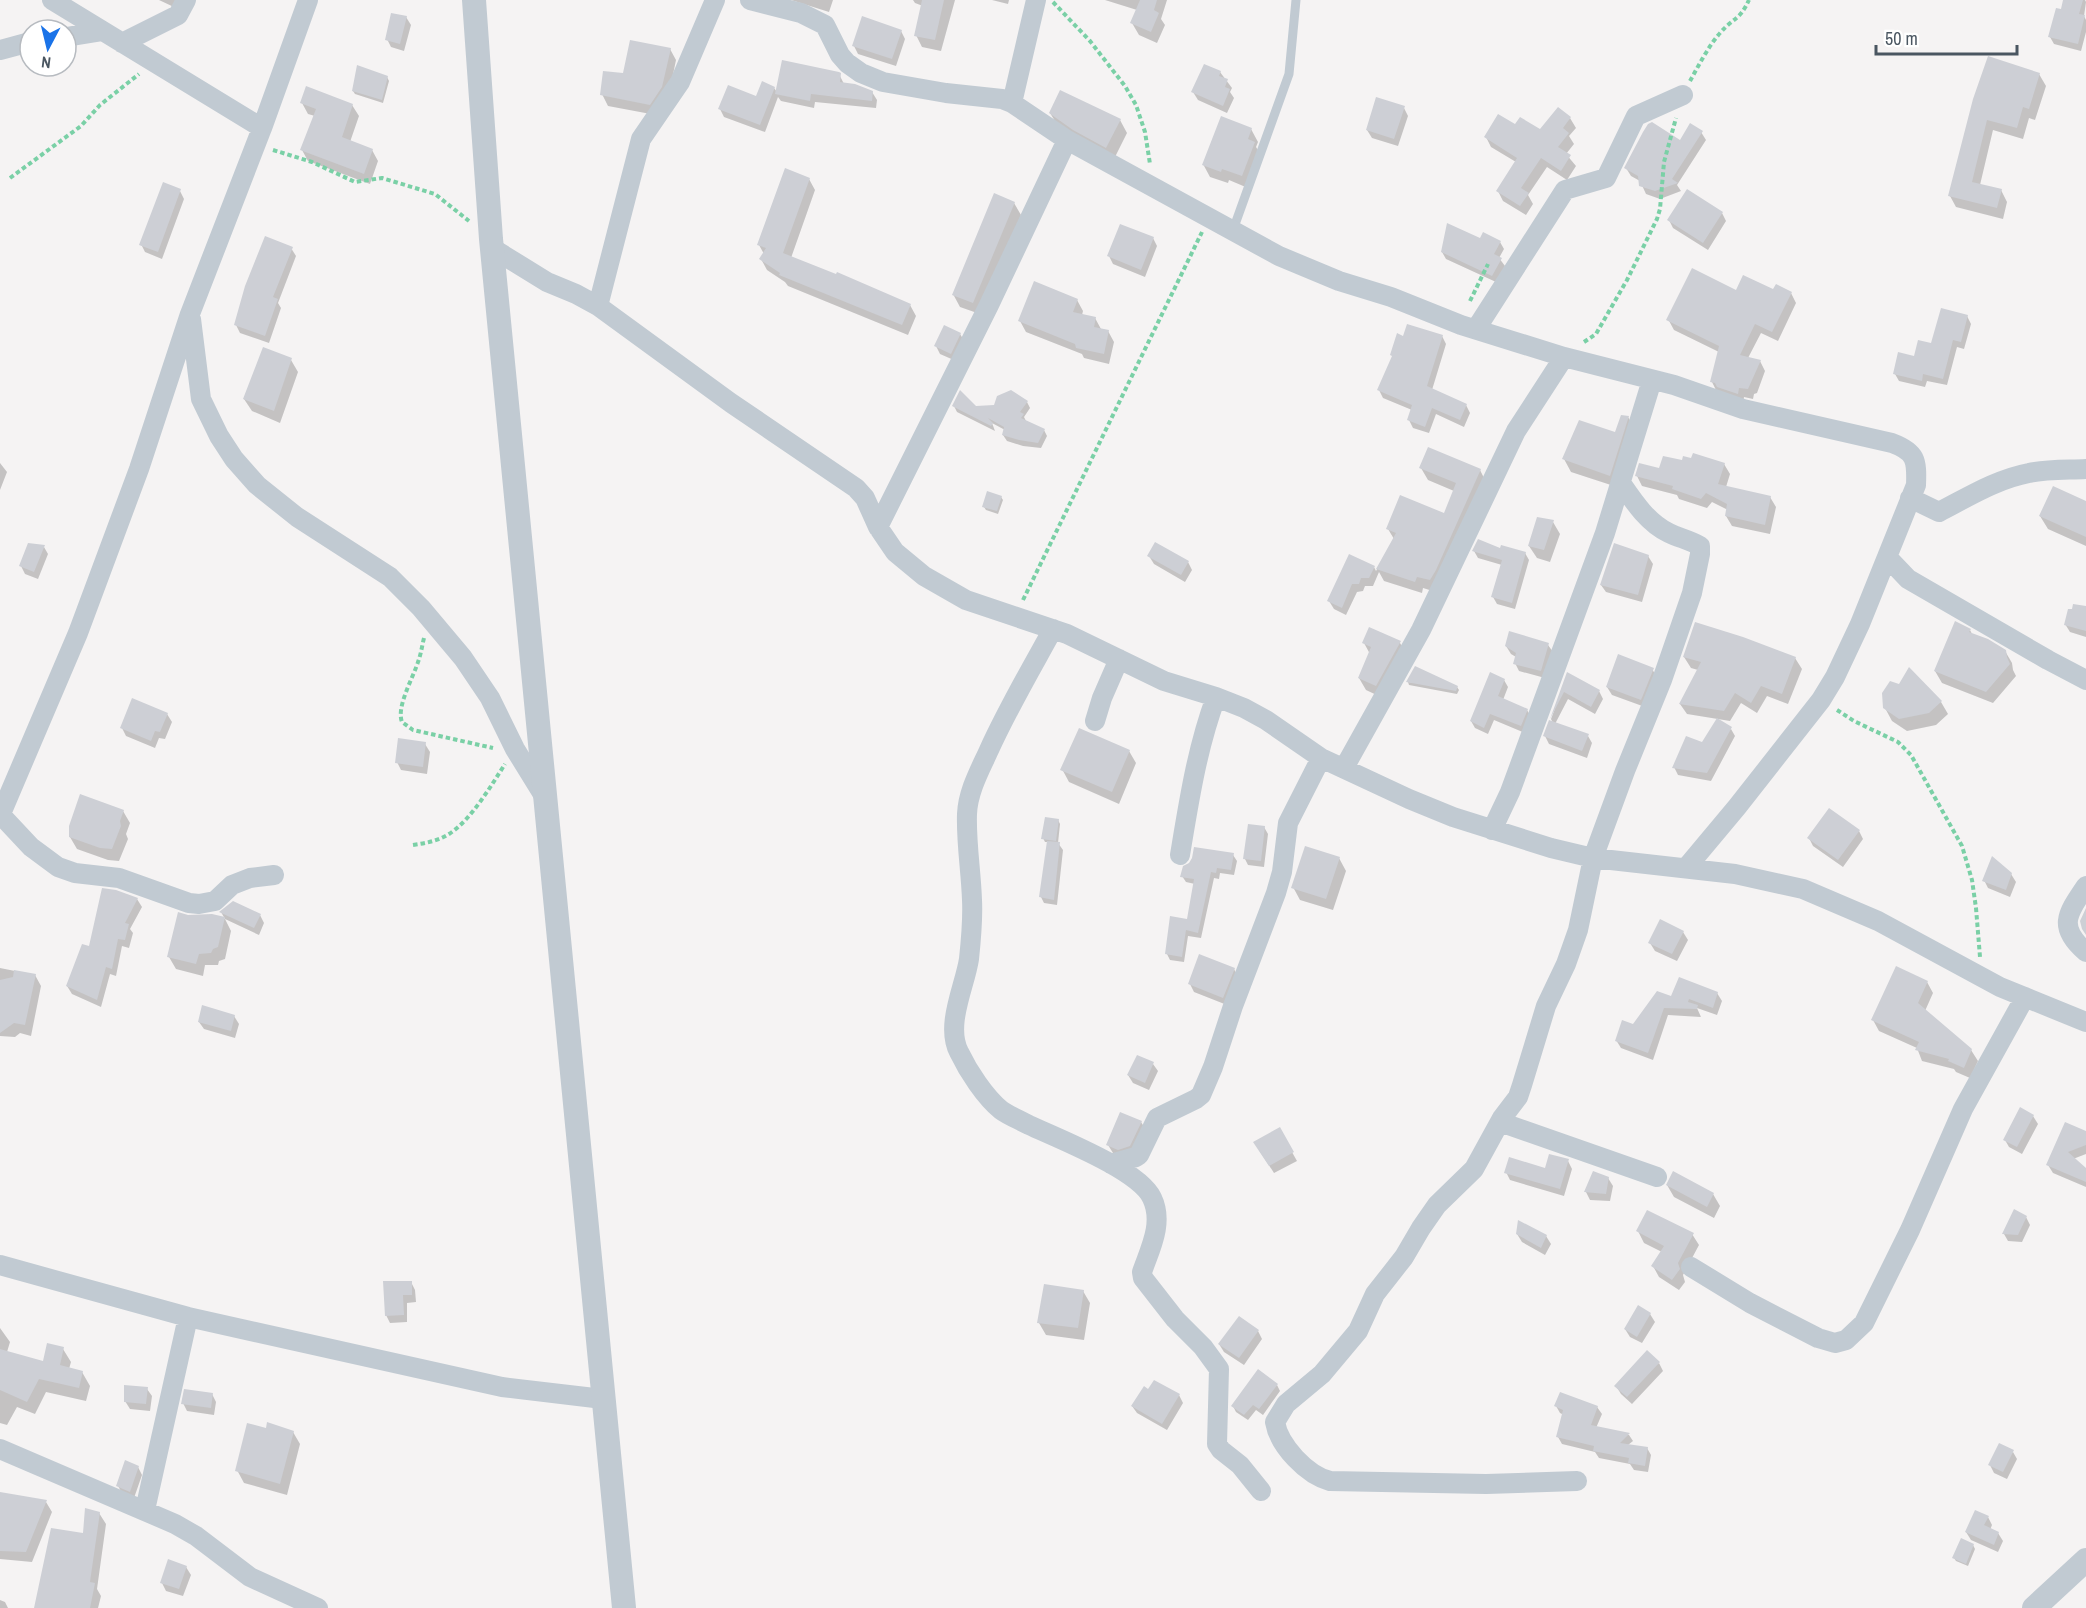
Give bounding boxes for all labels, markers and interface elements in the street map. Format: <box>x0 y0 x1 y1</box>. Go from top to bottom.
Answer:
north arrow <box>18 18 78 78</box>
scale bar <box>1876 18 2017 56</box>
text: 50 m <box>1885 26 1918 51</box>
text: N <box>40 51 52 74</box>

